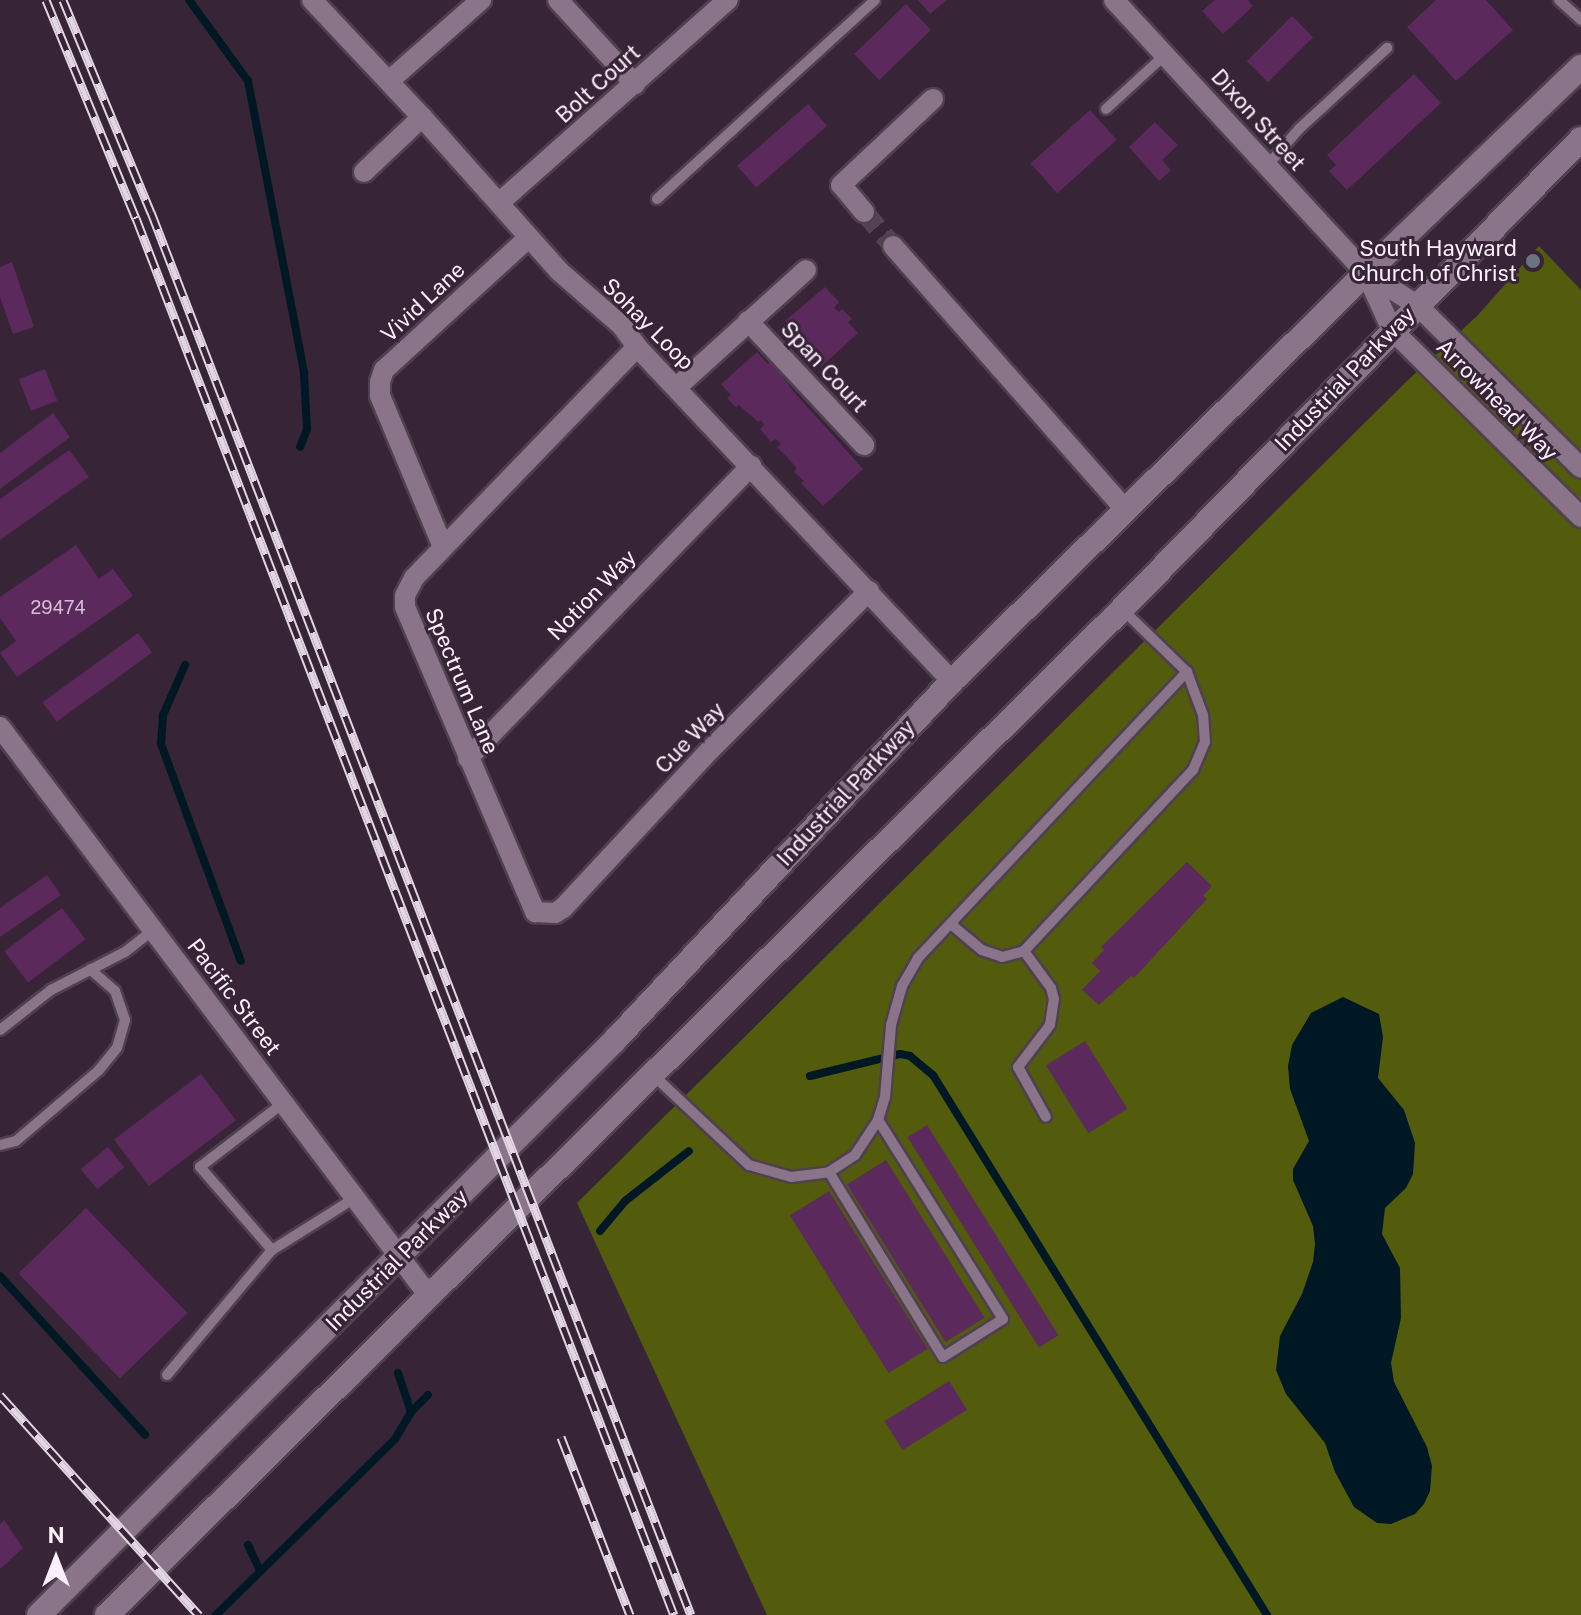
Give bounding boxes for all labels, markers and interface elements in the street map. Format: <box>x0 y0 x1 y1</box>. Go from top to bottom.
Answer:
street label: Bolt Court <box>550 39 646 129</box>
street label: Dixon Street <box>1206 64 1310 176</box>
place label: South Hayward Church of Christ <box>1351 235 1517 286</box>
marker: South Hayward Church of Christ <box>1524 252 1542 270</box>
street label: Vivid Lane <box>376 257 470 347</box>
street label: Sohay Loop <box>597 273 699 375</box>
street label: Industrial Parkway <box>1269 301 1421 457</box>
street label: Span Court <box>775 316 873 418</box>
street label: Arrowhead Way <box>1431 334 1563 466</box>
street label: Notion Way <box>542 544 642 646</box>
house number: 29474 <box>31 597 85 619</box>
street label: Spectrum Lane <box>419 604 505 758</box>
street label: Cue Way <box>649 697 731 779</box>
street label: Industrial Parkway <box>772 714 920 872</box>
street label: Pacific Street <box>182 934 286 1060</box>
street label: Industrial Parkway <box>320 1183 474 1337</box>
north arrow <box>16 1519 96 1599</box>
text: N <box>47 1522 65 1548</box>

